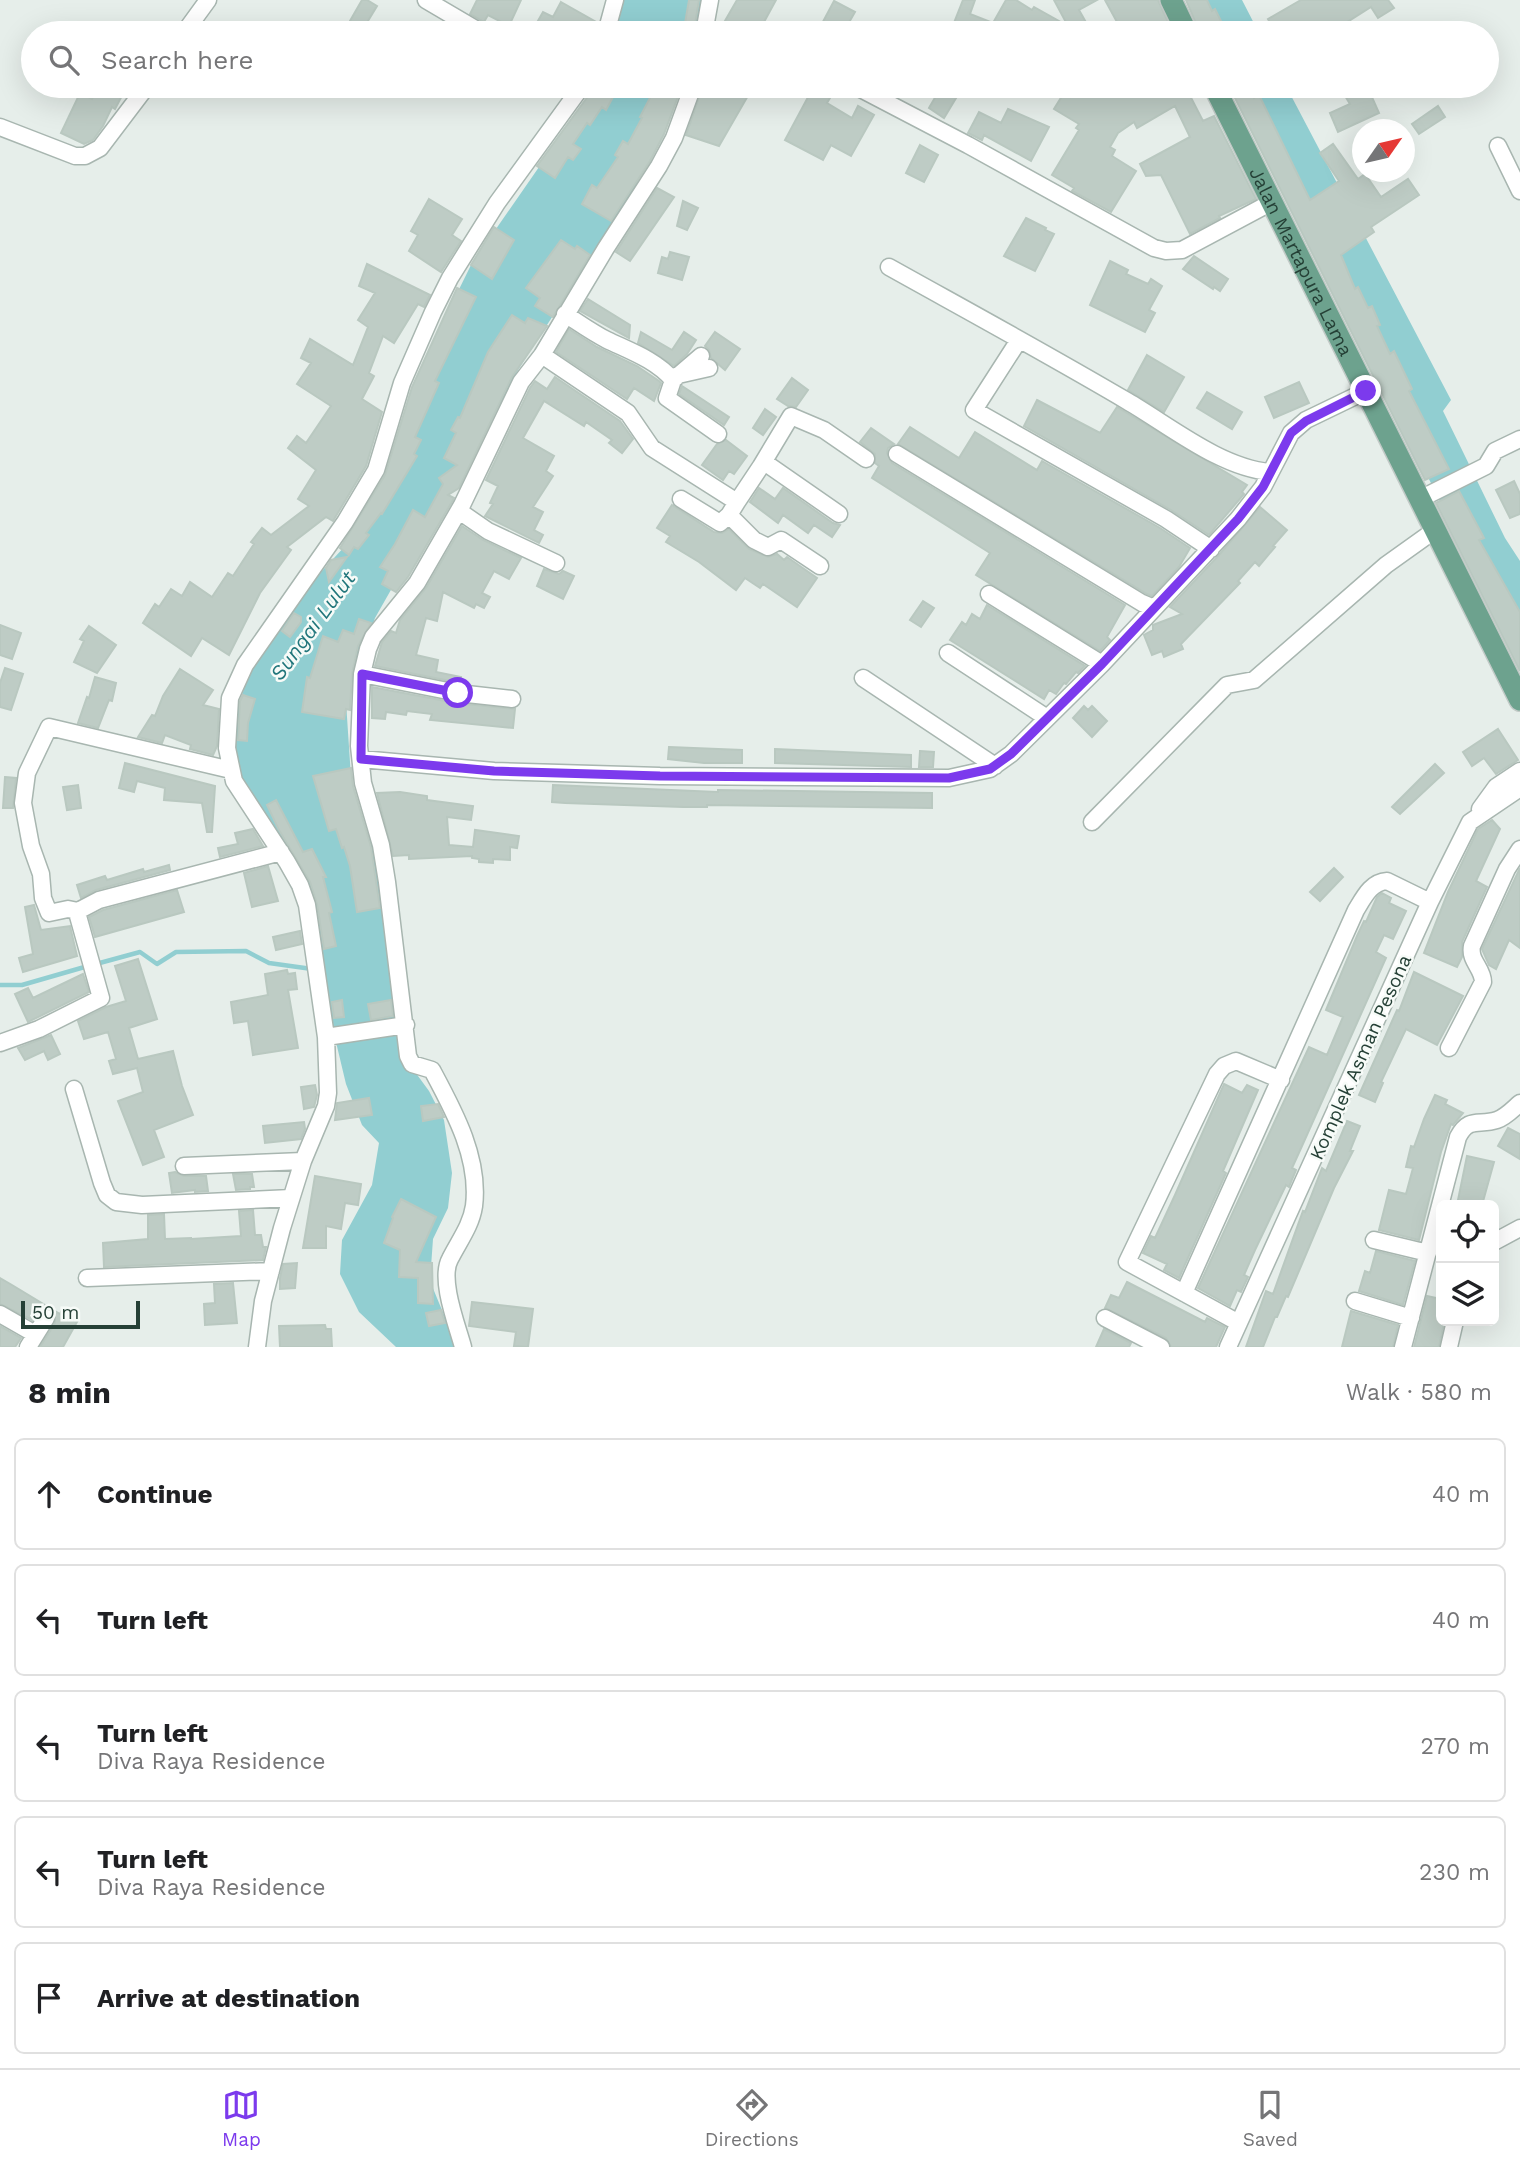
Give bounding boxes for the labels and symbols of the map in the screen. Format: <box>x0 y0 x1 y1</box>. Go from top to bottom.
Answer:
north arrow <box>1352 119 1415 182</box>
street label: Jalan Martapura Lama <box>1244 164 1358 360</box>
route end <box>1350 375 1381 406</box>
water label: Sungai Lulut <box>265 566 361 685</box>
route start <box>442 677 473 708</box>
street label: Komplek Asman Pesona <box>1305 951 1416 1163</box>
scale bar <box>21 1298 140 1330</box>

